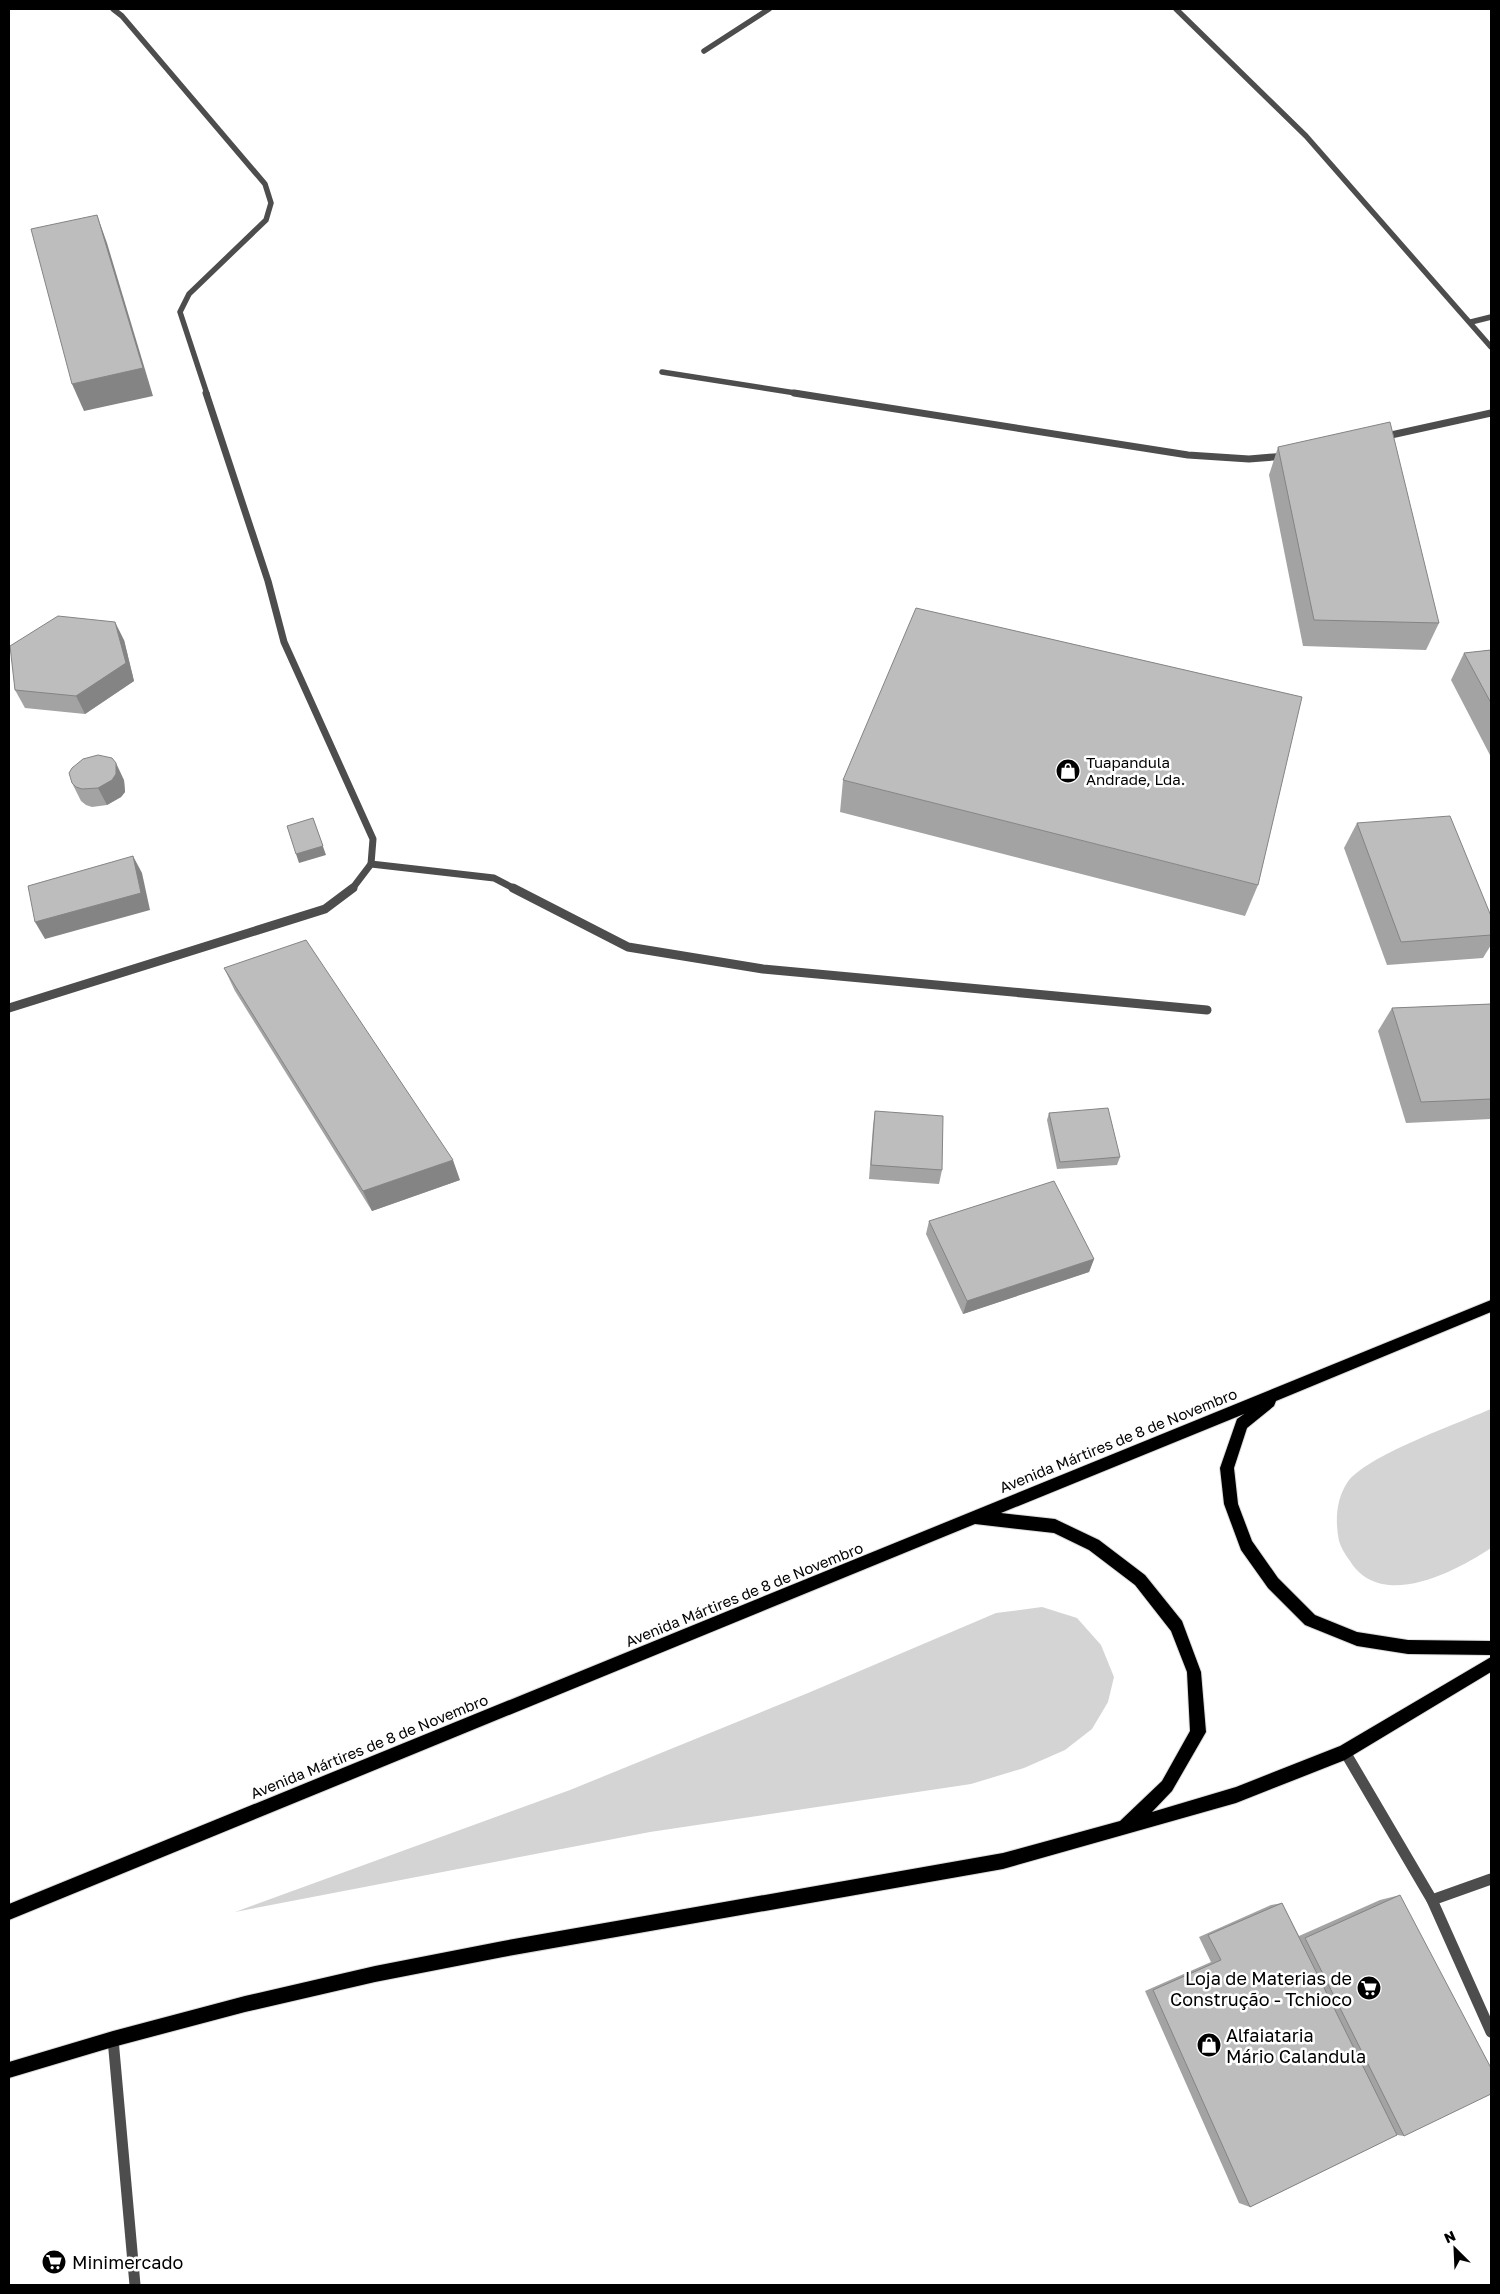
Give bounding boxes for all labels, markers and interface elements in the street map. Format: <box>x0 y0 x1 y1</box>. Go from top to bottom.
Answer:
place label: Tuapandula Andrade, Lda. <box>1086 753 1185 788</box>
shop icon: Tuapandula Andrade, Lda. <box>1055 758 1081 784</box>
street label: Avenida Mártires de 8 de Novembro <box>997 1384 1239 1496</box>
street label: Avenida Mártires de 8 de Novembro <box>623 1538 865 1650</box>
street label: Avenida Mártires de 8 de Novembro <box>248 1690 490 1802</box>
place label: Loja de Materias de Construção - Tchioco <box>1170 1967 1352 2010</box>
supermarket icon: Loja de Materias de Construção - Tchioco <box>1356 1975 1382 2001</box>
place label: Alfaiataria Mário Calandula <box>1226 2024 1366 2067</box>
shop icon: Alfaiataria Mário Calandula <box>1196 2032 1222 2058</box>
north arrow <box>1430 2224 1480 2274</box>
text: N <box>1441 2227 1458 2247</box>
supermarket icon: Minimercado <box>41 2249 67 2275</box>
place label: Minimercado <box>72 2251 183 2273</box>

